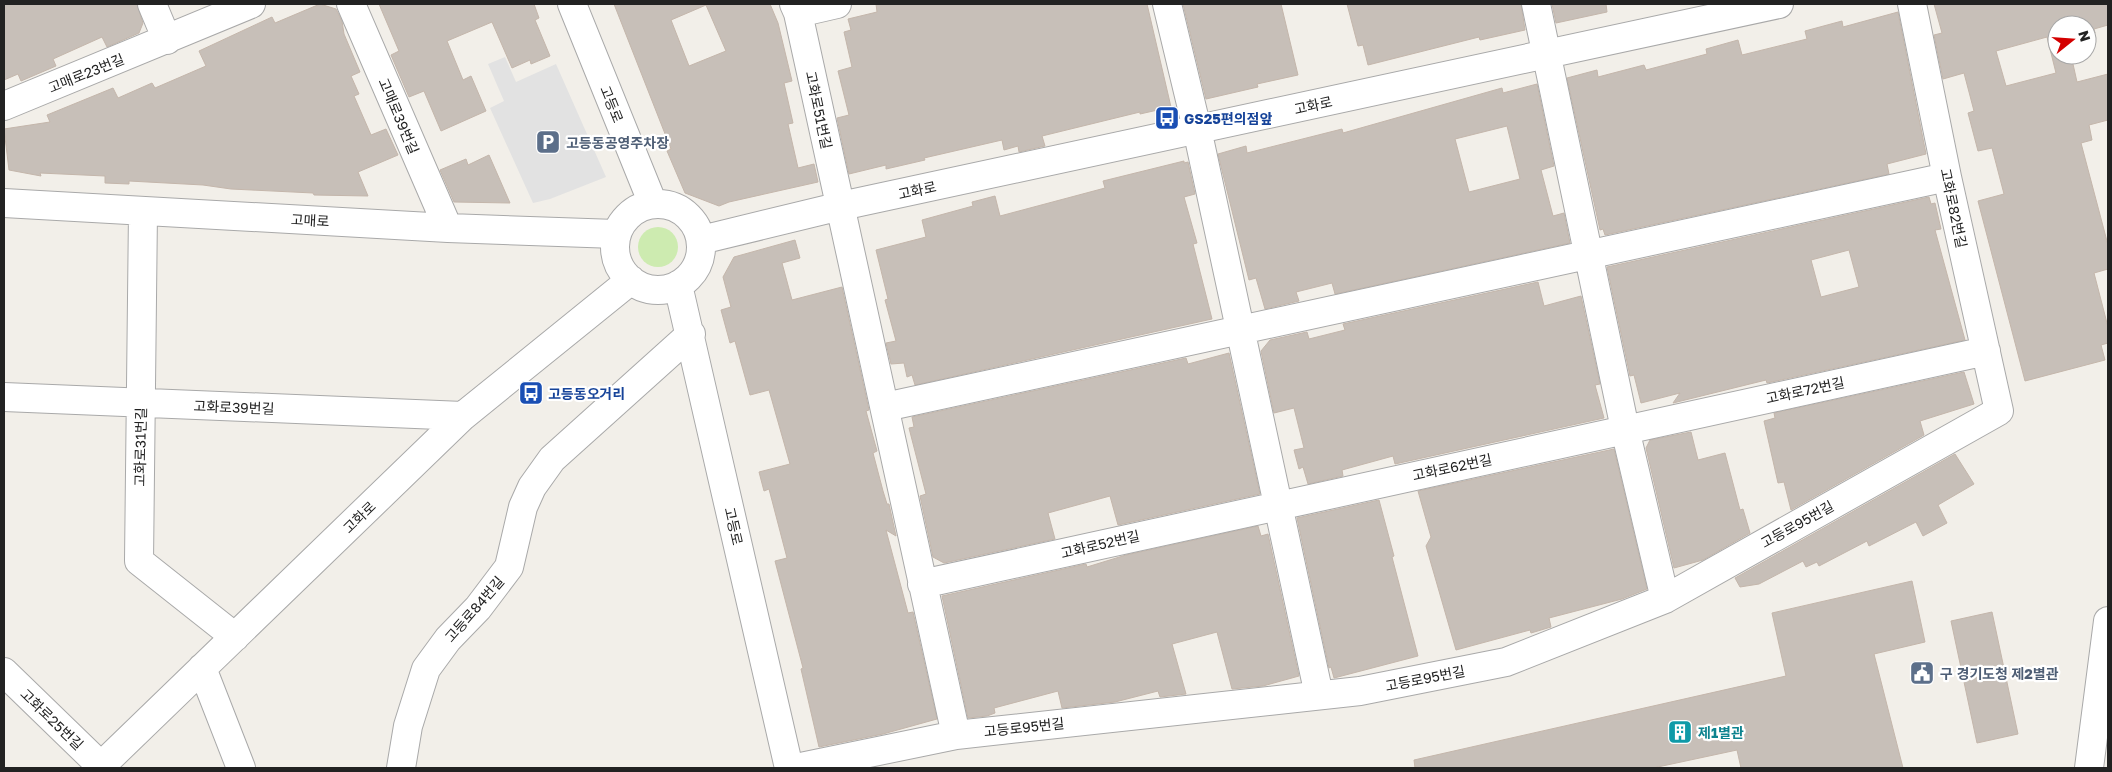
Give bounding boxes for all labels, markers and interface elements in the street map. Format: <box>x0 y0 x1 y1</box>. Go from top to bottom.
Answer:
north arrow <box>2047 15 2097 65</box>
text: N <box>2075 28 2095 44</box>
street label: 고매로23번길 <box>45 50 127 96</box>
street label: 고화로51번길 <box>802 69 836 151</box>
street label: 고매로39번길 <box>375 75 423 157</box>
street label: 고등로 <box>597 83 627 125</box>
street label: 고화로 <box>1292 93 1334 117</box>
bus stop icon: GS25편의점앞 <box>1154 105 1180 131</box>
place label: GS25편의점앞 <box>1184 110 1272 127</box>
parking icon: 고등동공영주차장 <box>535 129 561 155</box>
place label: 고등동공영주차장 <box>566 134 669 151</box>
street label: 고화로82번길 <box>1937 167 1971 249</box>
street label: 고화로 <box>896 178 938 202</box>
street label: 고매로 <box>290 211 330 230</box>
street label: 고화로72번길 <box>1764 373 1846 407</box>
bus stop icon: 고등동오거리 <box>518 380 544 406</box>
place label: 고등동오거리 <box>548 385 625 402</box>
street label: 고화로39번길 <box>193 397 275 417</box>
street label: 고화로31번길 <box>131 407 149 487</box>
street label: 고화로62번길 <box>1411 450 1493 484</box>
street label: 고화로 <box>339 497 379 537</box>
street label: 고등로95번길 <box>1757 497 1837 551</box>
street label: 고등로 <box>721 505 747 547</box>
street label: 고화로52번길 <box>1059 527 1141 561</box>
street label: 고등로84번길 <box>441 573 507 645</box>
public building icon: 구 경기도청 제2별관 <box>1909 660 1935 686</box>
street label: 고등로95번길 <box>1384 662 1466 694</box>
place label: 구 경기도청 제2별관 <box>1940 665 2059 682</box>
street label: 고화로25번길 <box>17 685 87 753</box>
street label: 고등로95번길 <box>983 714 1065 740</box>
building icon: 제1별관 <box>1667 719 1693 745</box>
place label: 제1별관 <box>1698 724 1744 741</box>

